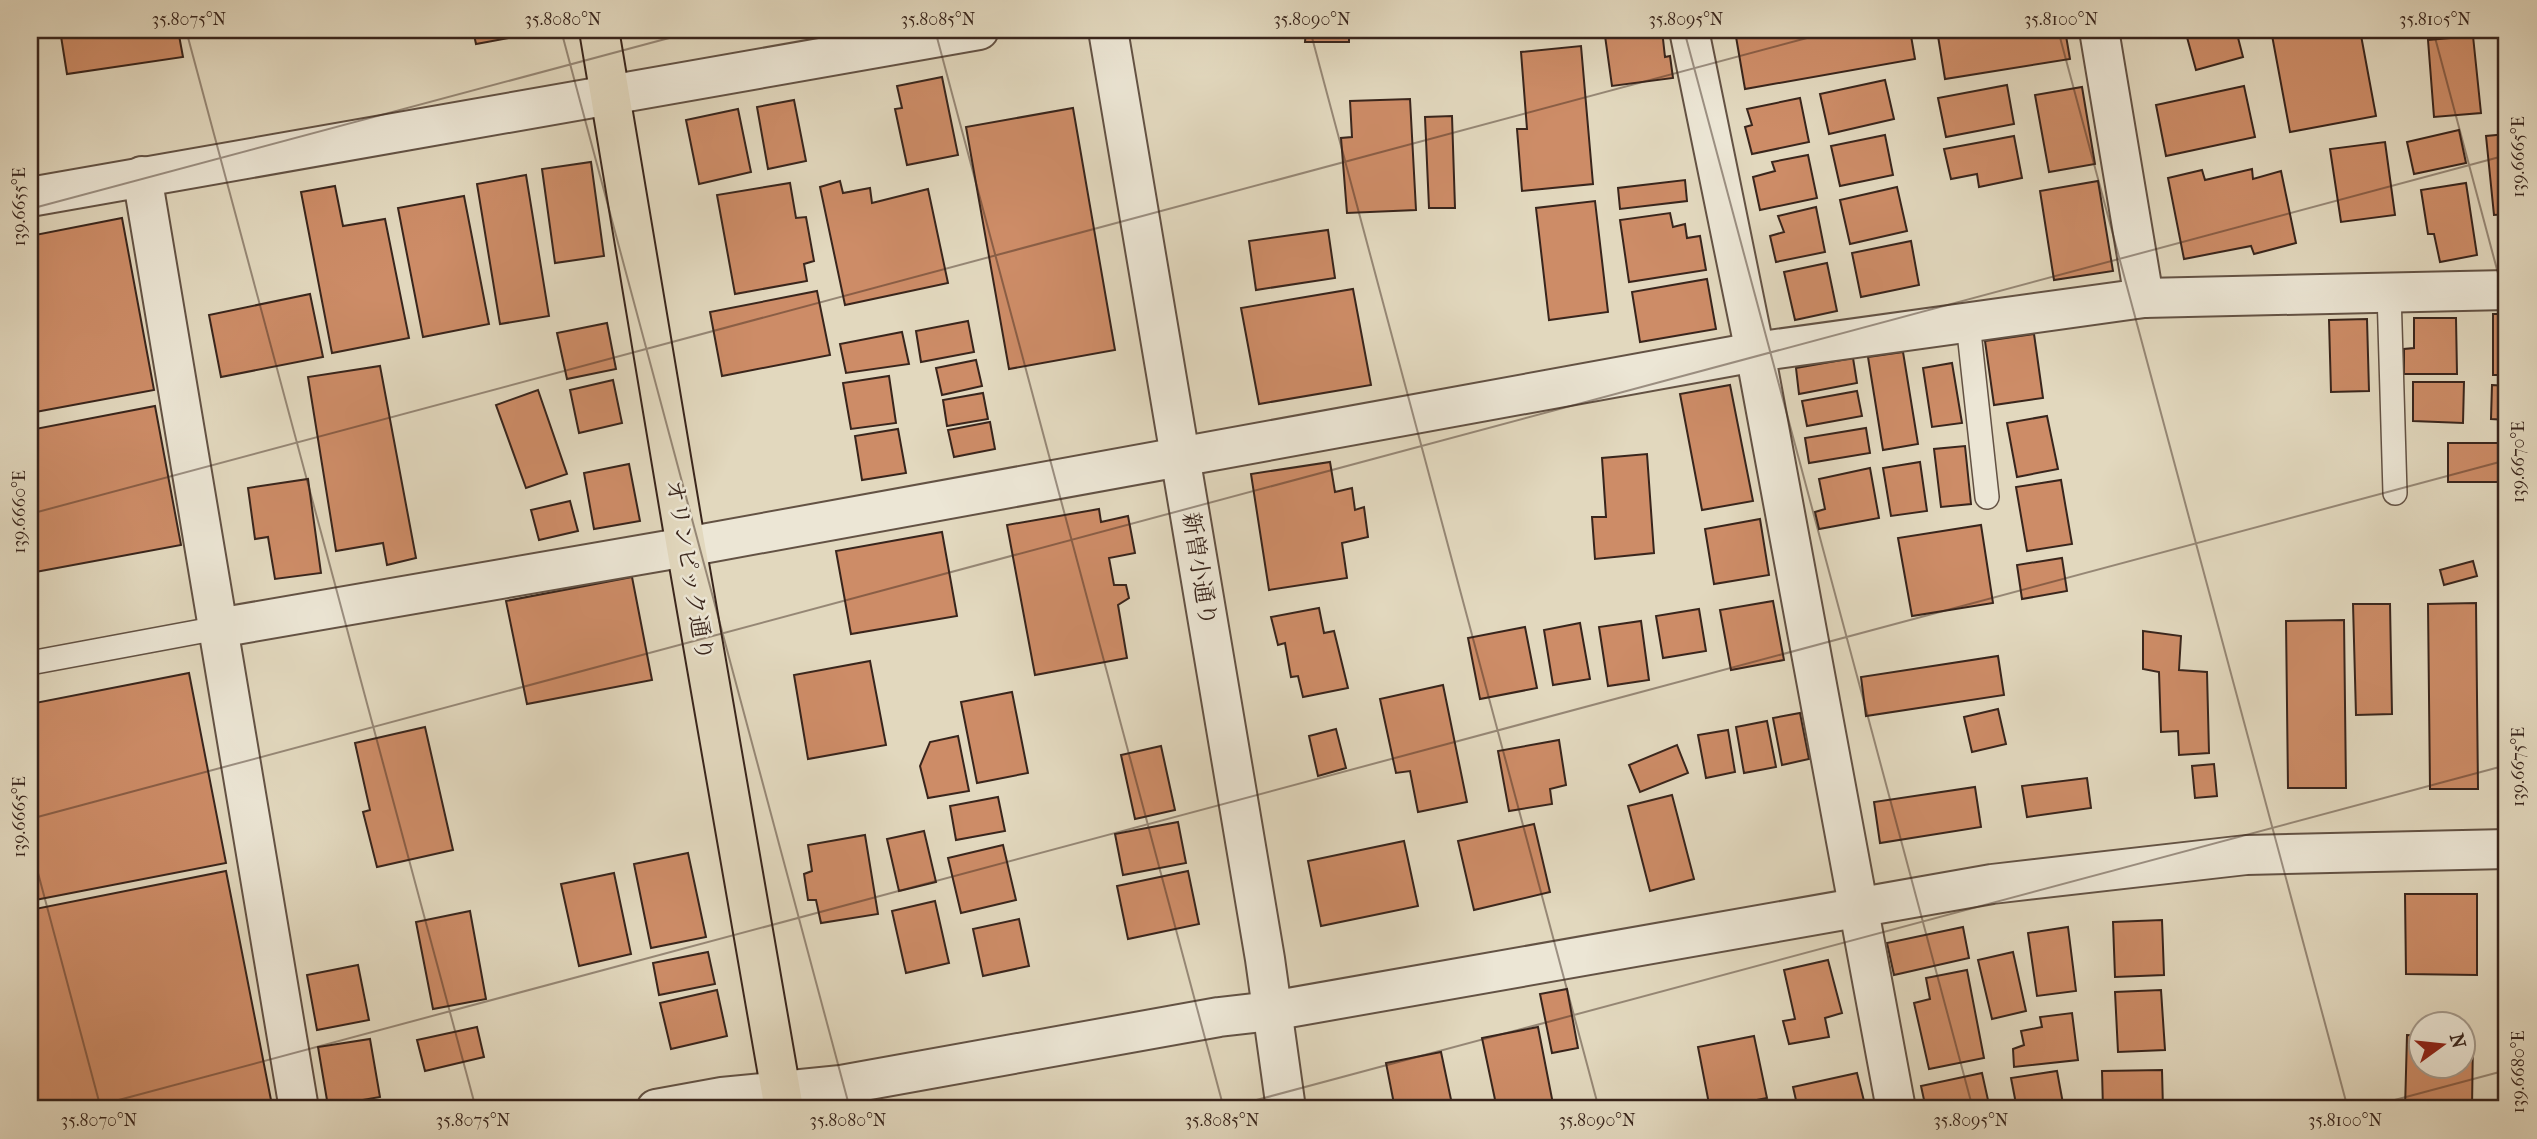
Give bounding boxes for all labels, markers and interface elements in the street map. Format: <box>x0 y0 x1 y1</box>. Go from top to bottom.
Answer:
text: 35.8075°N <box>152 9 226 30</box>
text: 35.8080°N <box>525 9 602 30</box>
text: 35.8085°N <box>901 9 976 30</box>
text: 35.8090°N <box>1273 9 1351 30</box>
text: 35.8095°N <box>1648 9 1724 30</box>
text: 35.8100°N <box>2024 9 2098 30</box>
text: 35.8105°N <box>2399 9 2471 30</box>
text: 139.6665°E <box>2508 116 2529 198</box>
text: 139.6655°E <box>9 167 30 247</box>
text: 139.6670°E <box>2508 421 2529 503</box>
text: 139.6660°E <box>9 470 30 554</box>
street label: オリンピック通り <box>660 478 719 663</box>
street label: 新曽小通り <box>1177 510 1222 628</box>
text: 139.6675°E <box>2508 727 2529 807</box>
text: 139.6665°E <box>9 776 30 858</box>
north arrow <box>2408 1010 2478 1080</box>
text: N <box>2445 1031 2470 1051</box>
text: 139.6680°E <box>2508 1031 2529 1113</box>
text: 35.8070°N <box>61 1110 138 1131</box>
text: 35.8075°N <box>436 1110 510 1131</box>
text: 35.8080°N <box>810 1110 887 1131</box>
text: 35.8085°N <box>1185 1110 1260 1131</box>
text: 35.8090°N <box>1558 1110 1636 1131</box>
text: 35.8095°N <box>1933 1110 2009 1131</box>
text: 35.8100°N <box>2308 1110 2382 1131</box>

